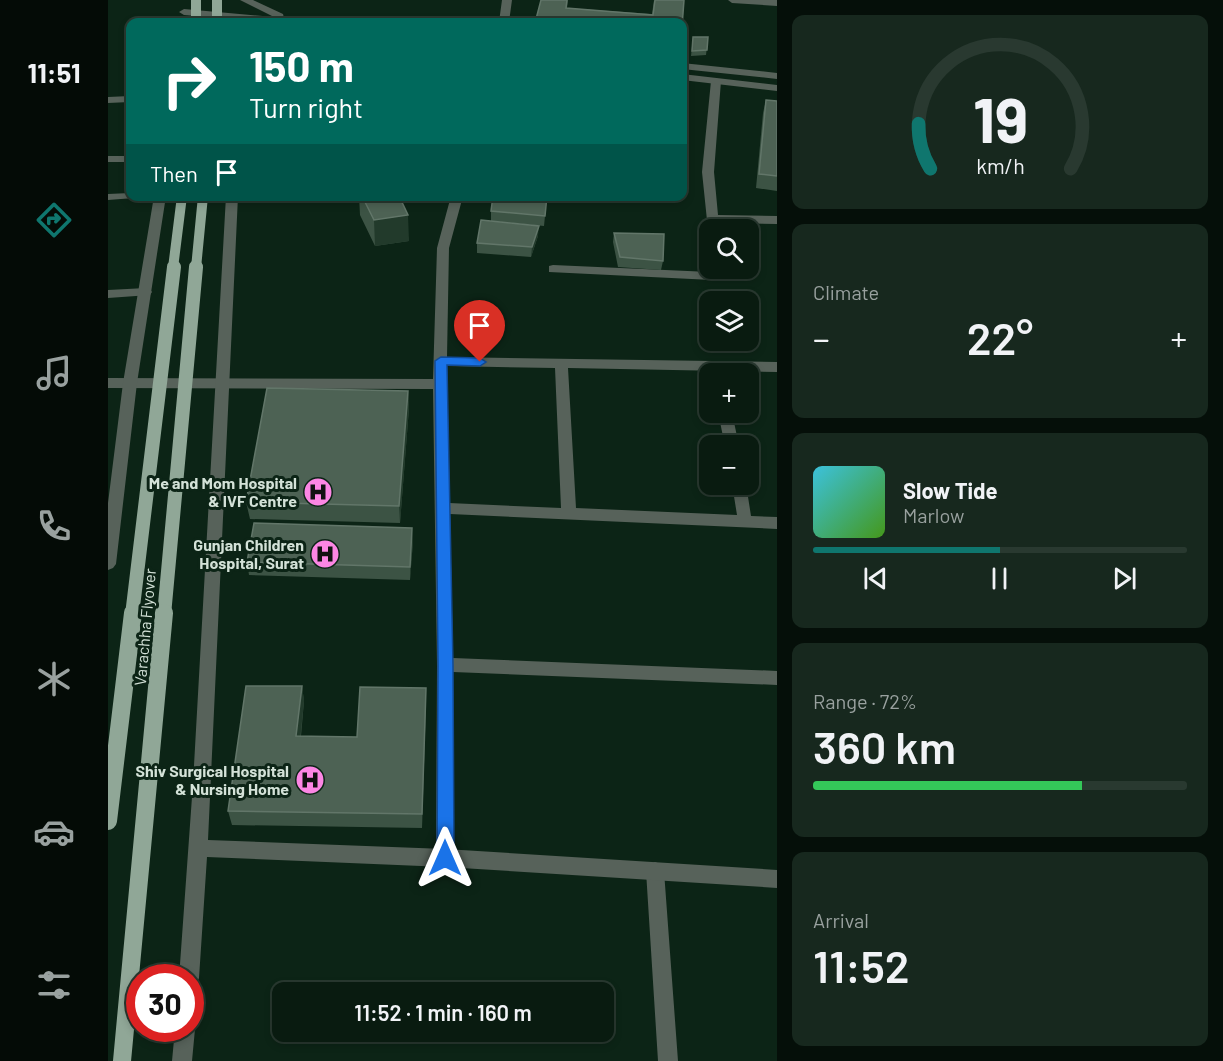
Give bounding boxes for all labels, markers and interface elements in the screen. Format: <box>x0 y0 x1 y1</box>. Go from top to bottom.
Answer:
text: 150 m <box>249 40 354 90</box>
icon: right <box>150 42 228 120</box>
text: 11:51 <box>28 56 80 88</box>
text: 19 <box>972 81 1028 155</box>
text: Turn right <box>249 91 363 123</box>
text: km/h <box>976 153 1024 178</box>
icon: arrive <box>210 156 243 189</box>
text: Then <box>150 160 198 186</box>
icon: directions <box>33 199 75 241</box>
map controls <box>699 219 759 495</box>
button: search <box>699 219 759 279</box>
text: Climate <box>813 280 879 304</box>
button: layers <box>699 291 759 351</box>
pin <box>454 300 505 362</box>
icon: arrive <box>463 309 496 342</box>
text: 22° <box>967 310 1033 364</box>
text: − <box>813 318 830 358</box>
text: + <box>1170 318 1187 358</box>
icon: music <box>33 352 75 394</box>
button: + <box>699 363 759 423</box>
button: − <box>699 435 759 495</box>
place label: Me and Mom Hospital & IVF Centre <box>149 473 297 510</box>
hospital icon: Me and Mom Hospital & IVF Centre <box>302 476 334 508</box>
text: Slow Tide <box>903 477 998 503</box>
text: Marlow <box>903 503 964 527</box>
icon: phone <box>33 505 75 547</box>
place label: Gunjan Children Hospital, Surat <box>193 535 304 572</box>
hospital icon: Gunjan Children Hospital, Surat <box>309 538 341 570</box>
icon: previous <box>859 562 892 595</box>
icon: pause <box>983 562 1016 595</box>
icon: next <box>1108 562 1141 595</box>
street label: Varachha Flyover <box>130 567 159 686</box>
icon: climate <box>33 658 75 700</box>
text: Range · 72% <box>813 689 917 713</box>
text: 360 km <box>813 719 956 773</box>
place label: Shiv Surgical Hospital & Nursing Home <box>135 761 289 798</box>
hospital icon: Shiv Surgical Hospital & Nursing Home <box>294 764 326 796</box>
icon: car <box>33 811 75 853</box>
position arrow <box>413 826 477 890</box>
text: Arrival <box>813 908 869 932</box>
text: 11:52 <box>813 938 910 992</box>
icon: filters <box>33 964 75 1006</box>
speed limit sign: 30 <box>126 964 204 1042</box>
text: 11:52 · 1 min · 160 m <box>354 999 532 1025</box>

